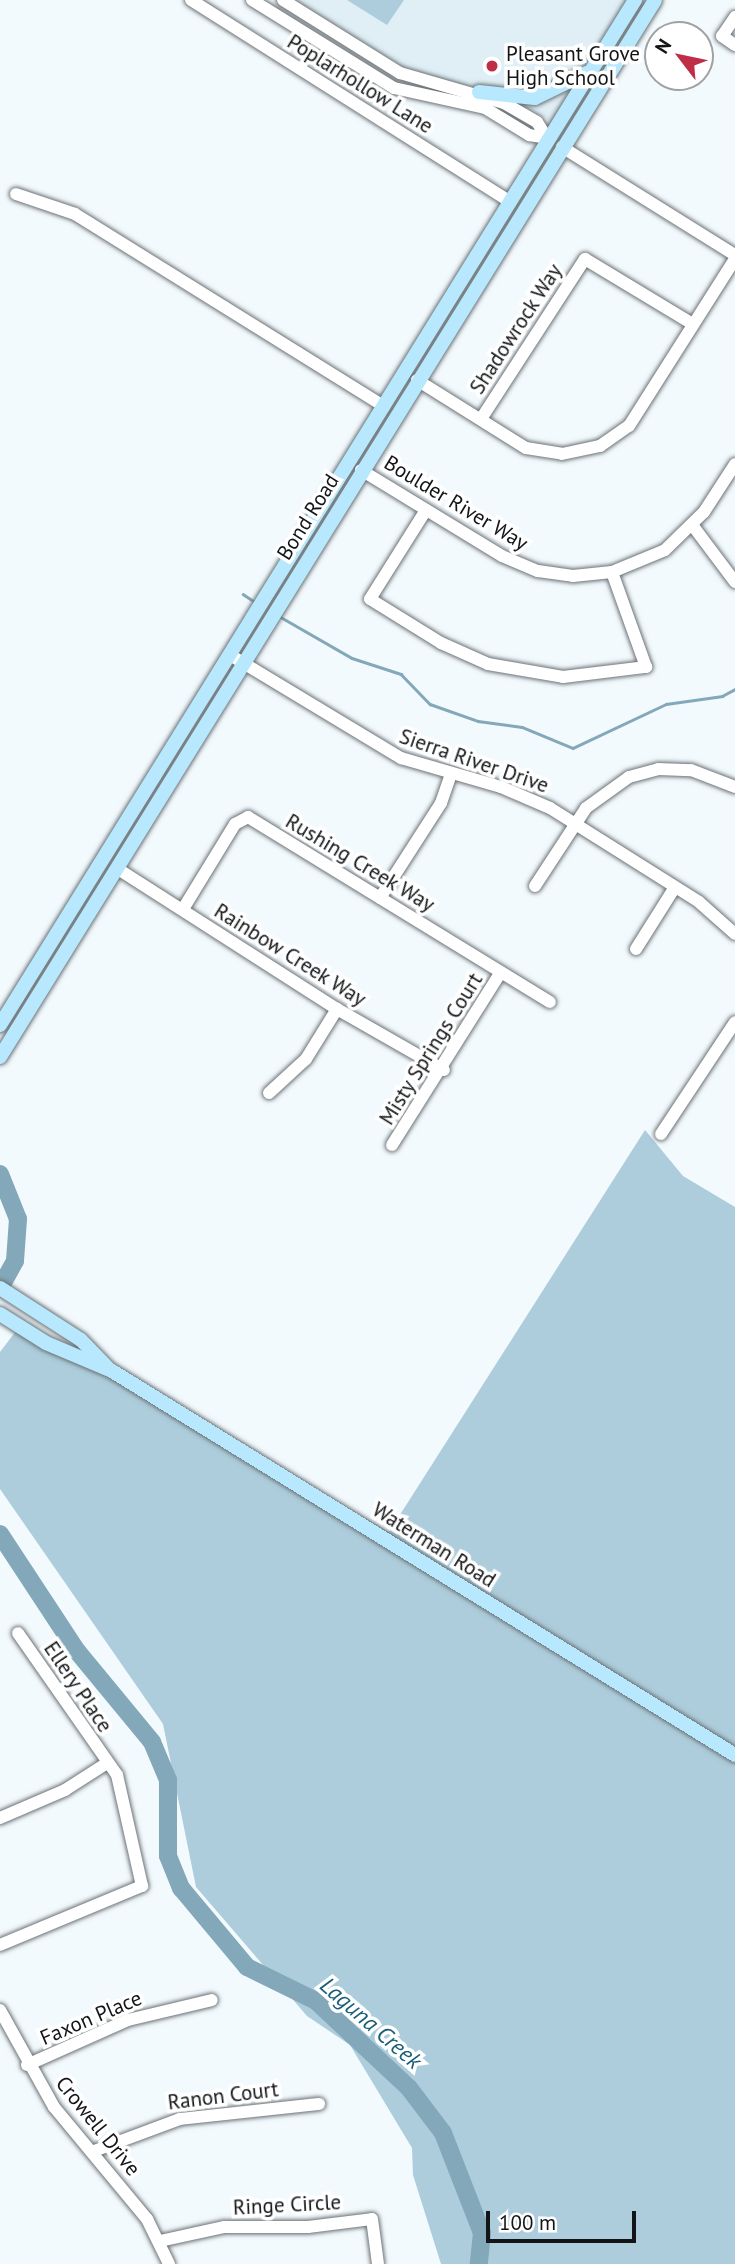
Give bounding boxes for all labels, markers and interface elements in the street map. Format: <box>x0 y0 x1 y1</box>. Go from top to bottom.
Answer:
north arrow <box>644 21 714 91</box>
street label: Poplarhollow Lane <box>282 29 438 139</box>
text: N <box>649 34 676 58</box>
place label: Pleasant Grove High School <box>506 41 640 91</box>
marker: Pleasant Grove High School <box>484 58 500 74</box>
street label: Shadowrock Way <box>464 259 568 399</box>
street label: Boulder River Way <box>379 450 533 556</box>
street label: Bond Road <box>272 469 344 565</box>
street label: Sierra River Drive <box>396 724 552 798</box>
street label: Rushing Creek Way <box>281 808 439 918</box>
street label: Rainbow Creek Way <box>209 898 371 1012</box>
street label: Misty Springs Court <box>374 968 488 1130</box>
street label: Waterman Road <box>368 1497 500 1593</box>
street label: Ellery Place <box>38 1637 118 1737</box>
water label: Laguna Creek <box>315 1971 427 2075</box>
street label: Faxon Place <box>36 1985 146 2051</box>
street label: Crowell Drive <box>50 2071 146 2181</box>
street label: Ranon Court <box>166 2077 280 2115</box>
street label: Ringe Circle <box>232 2190 342 2220</box>
scale bar <box>490 2198 640 2242</box>
text: 100 m <box>499 2209 556 2236</box>

